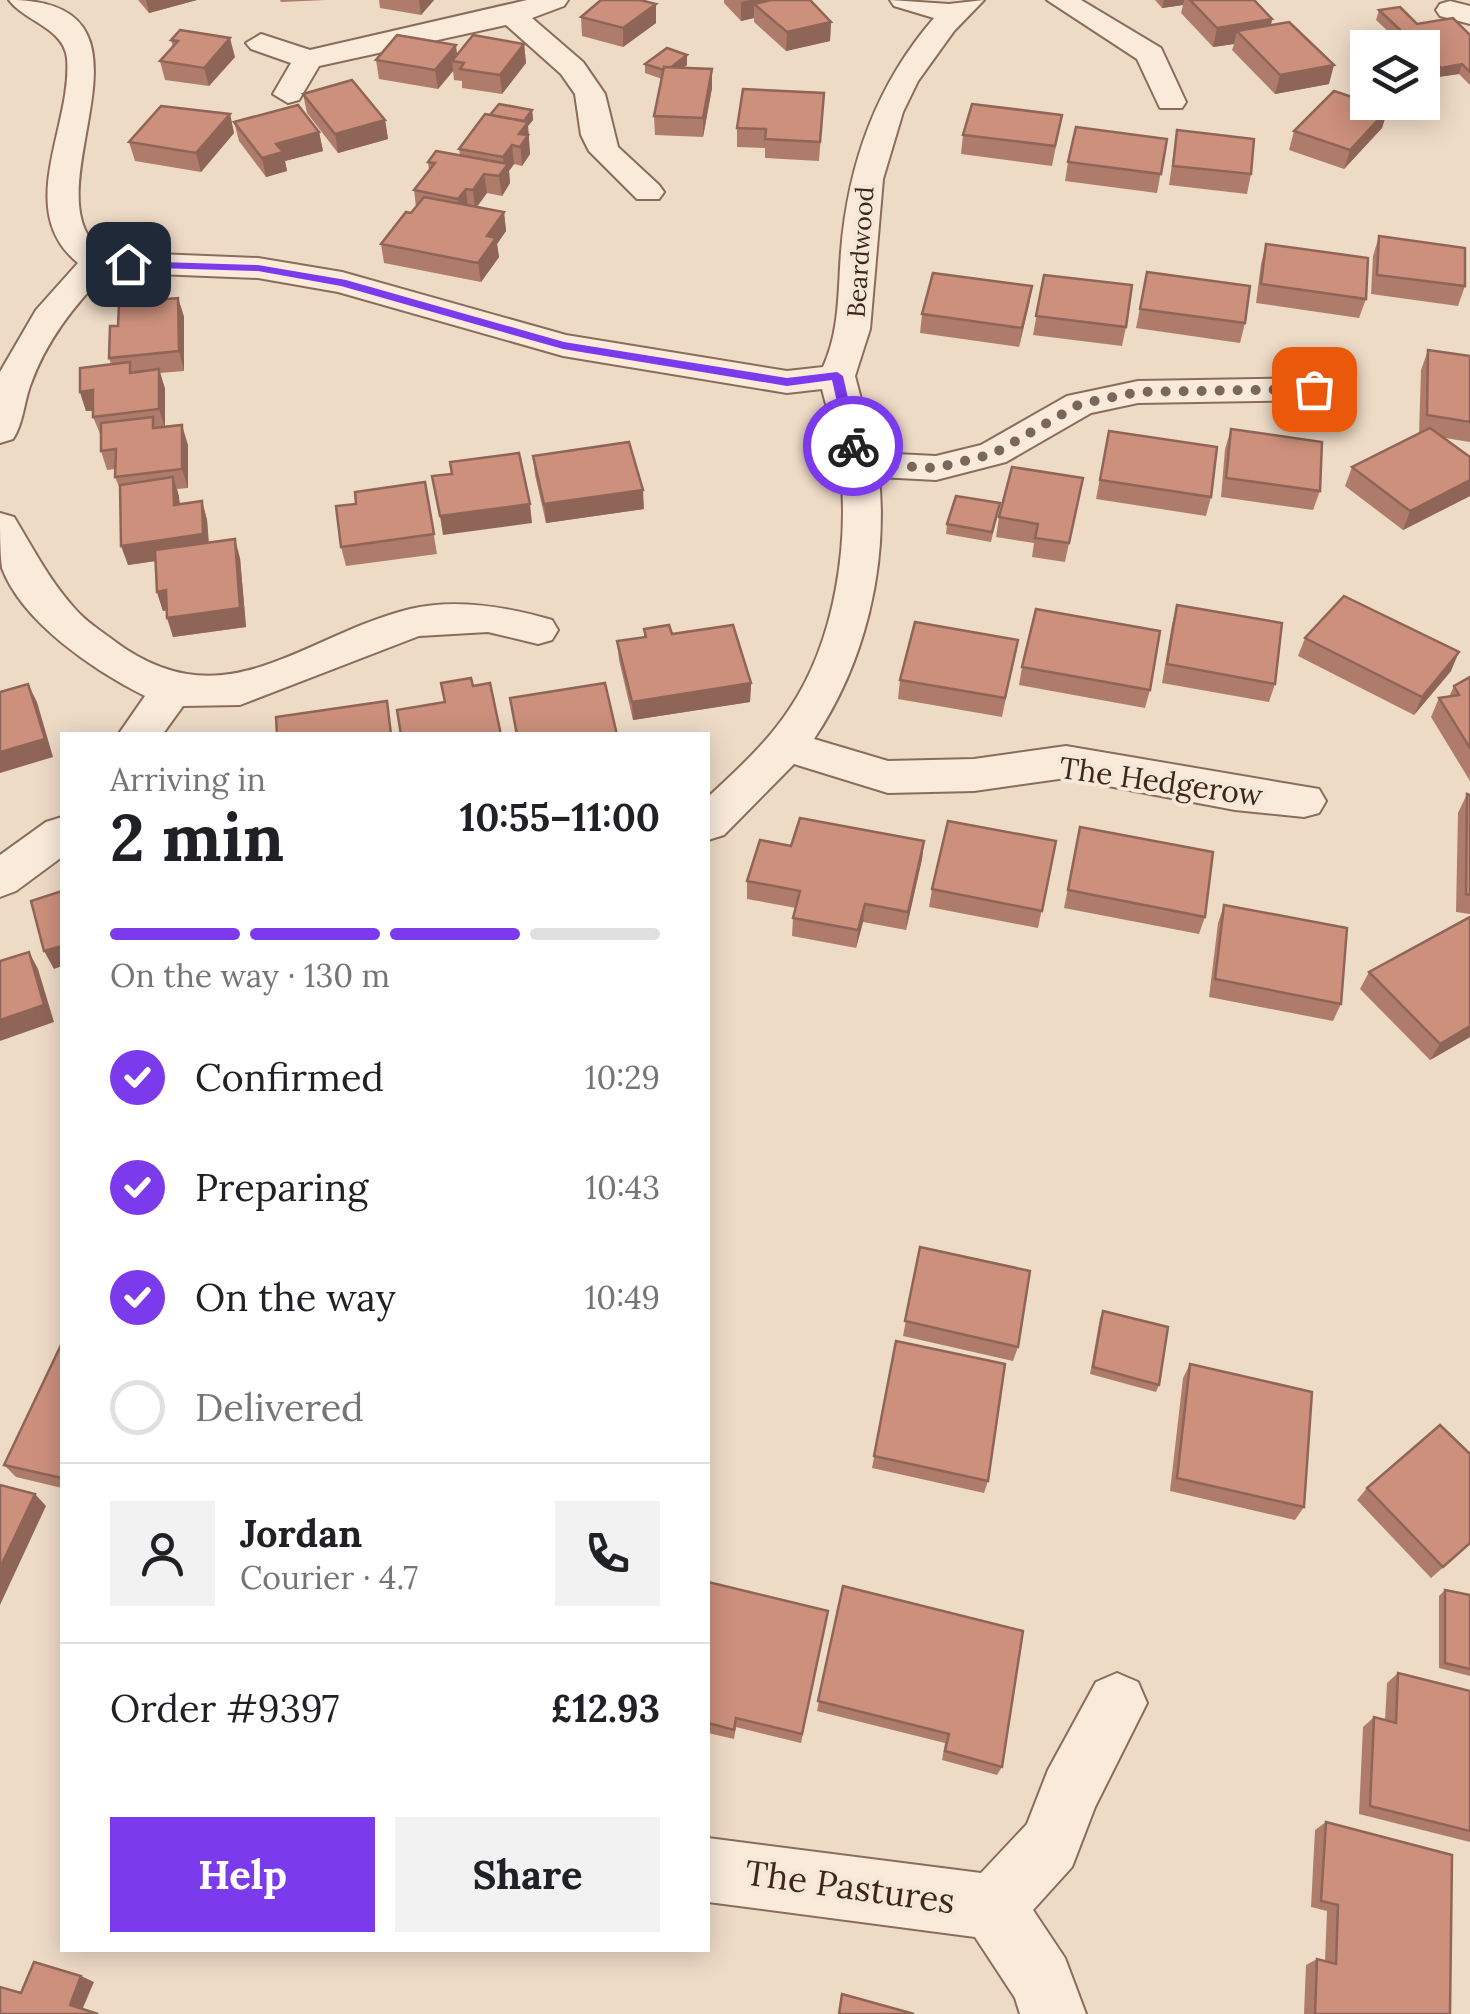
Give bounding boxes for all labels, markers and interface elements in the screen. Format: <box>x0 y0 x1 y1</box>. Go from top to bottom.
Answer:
map controls <box>1350 30 1440 120</box>
button: layers <box>1350 30 1440 120</box>
street label: Beardwood <box>839 185 881 319</box>
pin <box>86 222 171 307</box>
icon: home <box>101 237 156 292</box>
pin <box>1272 347 1357 432</box>
icon: bag <box>1287 362 1342 417</box>
courier <box>803 396 903 496</box>
icon: bike <box>826 419 881 474</box>
street label: The Hedgerow <box>1057 748 1265 815</box>
text: Arriving in <box>110 759 266 800</box>
text: 10:55–11:00 <box>460 793 660 841</box>
text: 2 min <box>110 796 284 879</box>
text: On the way · 130 m <box>110 955 390 996</box>
icon: check <box>110 1050 165 1105</box>
text: Confirmed <box>195 1053 384 1101</box>
text: 10:29 <box>585 1057 660 1098</box>
icon: check <box>110 1160 165 1215</box>
text: Preparing <box>195 1163 368 1211</box>
text: 10:43 <box>585 1167 660 1208</box>
icon: check <box>110 1270 165 1325</box>
text: On the way <box>195 1273 396 1321</box>
text: 10:49 <box>585 1277 660 1318</box>
text: Delivered <box>195 1383 364 1431</box>
button: person <box>110 1501 215 1606</box>
button: phone <box>555 1501 660 1606</box>
text: Jordan <box>240 1509 362 1557</box>
text: Courier · 4.7 <box>240 1557 418 1598</box>
text: Order #9397 <box>110 1684 339 1732</box>
text: £12.93 <box>551 1684 660 1732</box>
button: Help <box>110 1817 375 1932</box>
button: Share <box>395 1817 660 1932</box>
street label: The Pastures <box>742 1850 958 1923</box>

